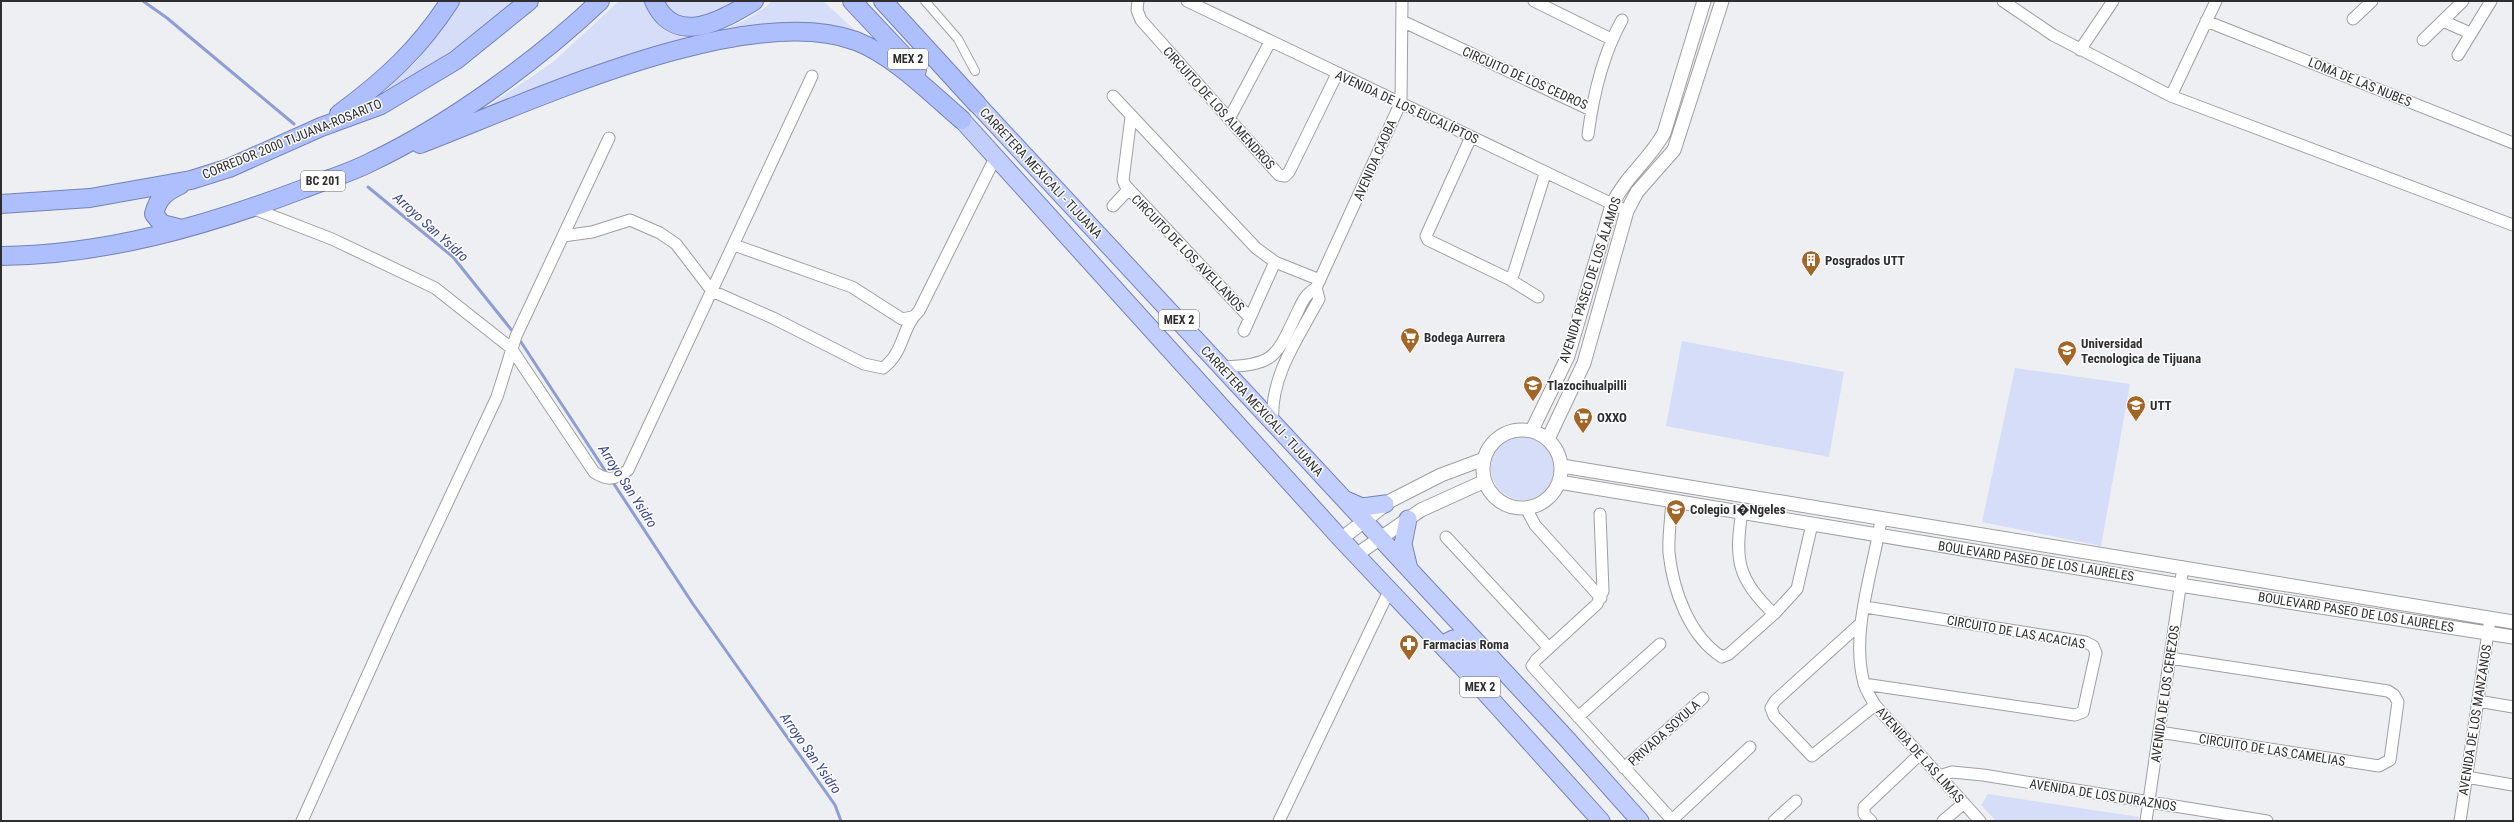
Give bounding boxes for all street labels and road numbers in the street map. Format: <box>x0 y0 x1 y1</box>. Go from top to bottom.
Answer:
street label: CIRCUITO DE LOS ALMENDROS <box>1160 44 1278 173</box>
street label: CIRCUITO DE LOS CEDROS <box>1460 44 1590 113</box>
road number: MEX 2 <box>888 49 928 69</box>
street label: LOMA DE LAS NUBES <box>2306 54 2414 110</box>
street label: AVENIDA DE LOS EUCALÍPTOS <box>1333 67 1481 147</box>
street label: CORREDOR 2000 TIJUANA-ROSARITO <box>200 96 384 182</box>
street label: CARRETERA MEXICALI - TIJUANA <box>977 105 1106 242</box>
street label: AVENIDA CAOBA <box>1350 117 1400 203</box>
road number: BC 201 <box>301 171 345 191</box>
street label: CIRCUITO DE LOS AVELLANOS <box>1128 192 1248 315</box>
street label: AVENIDA PASEO DE LOS ÁLAMOS <box>1556 195 1624 365</box>
road number: MEX 2 <box>1159 310 1199 330</box>
street label: CARRETERA MEXICALI - TIJUANA <box>1198 343 1327 480</box>
street label: BOULEVARD PASEO DE LOS LAURELES <box>1937 538 2135 584</box>
street label: BOULEVARD PASEO DE LOS LAURELES <box>2257 589 2455 635</box>
street label: CIRCUITO DE LAS ACACIAS <box>1946 612 2087 652</box>
street label: AVENIDA DE LOS CEREZOS <box>2148 624 2182 764</box>
street label: AVENIDA DE LOS MANZANOS <box>2456 643 2494 796</box>
road number: MEX 2 <box>1460 677 1500 697</box>
street label: PRIVADA SOYULA <box>1625 697 1703 769</box>
street label: AVENIDA DE LAS LIMAS <box>1873 704 1967 806</box>
street label: CIRCUITO DE LAS CAMELIAS <box>2198 731 2346 769</box>
street label: AVENIDA DE LOS DURAZNOS <box>2029 776 2178 814</box>

